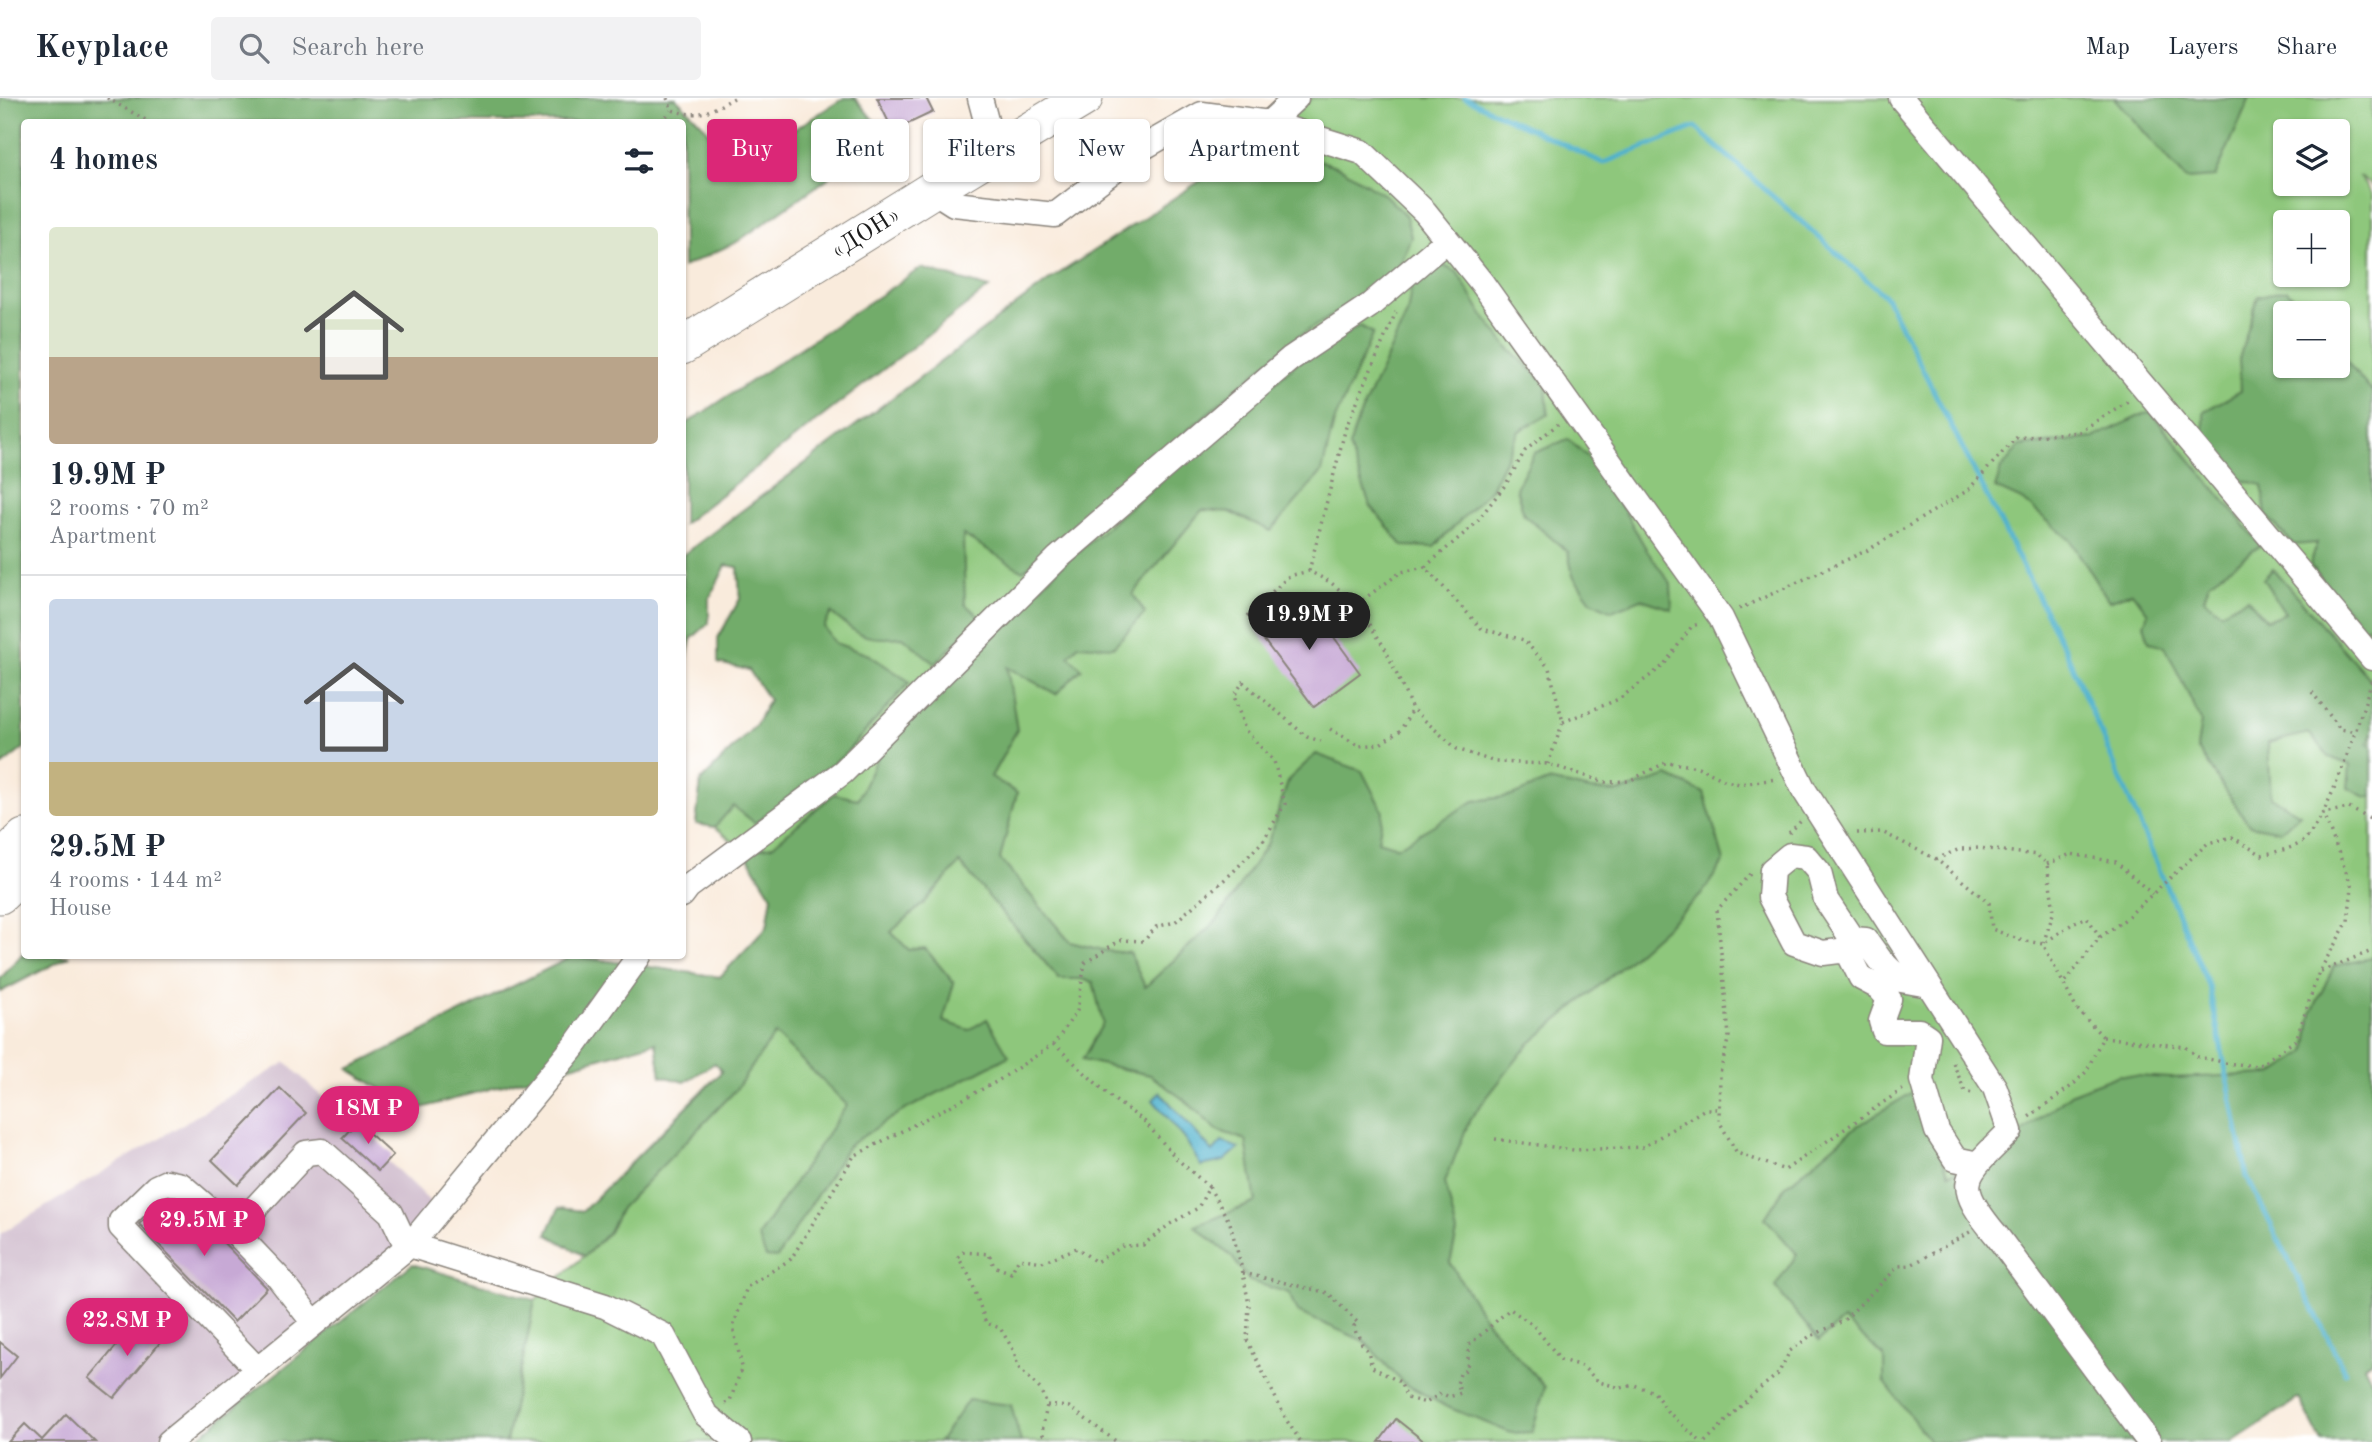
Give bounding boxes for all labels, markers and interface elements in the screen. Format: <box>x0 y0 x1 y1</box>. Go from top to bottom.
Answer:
search box <box>211 17 701 80</box>
icon: search <box>235 29 273 67</box>
text: Keyplace <box>35 32 169 65</box>
text: Search here <box>291 35 424 61</box>
text: Map <box>2086 36 2130 60</box>
text: Layers <box>2168 36 2238 60</box>
text: Share <box>2276 36 2337 60</box>
chip: Buy <box>707 119 797 182</box>
chip: Rent <box>811 119 909 182</box>
chip: Filters <box>923 119 1040 182</box>
chip: New <box>1054 119 1150 182</box>
chip: Apartment <box>1164 119 1324 182</box>
map controls <box>2273 119 2350 378</box>
button: layers <box>2273 119 2350 196</box>
icon: filters <box>620 142 658 180</box>
text: 4 homes <box>49 146 158 176</box>
street label: «ДОН» <box>827 203 905 264</box>
button: + <box>2273 210 2350 287</box>
icon: home <box>291 272 417 398</box>
button: − <box>2273 301 2350 378</box>
text: 19.9M ₽ <box>49 461 166 491</box>
text: 2 rooms · 70 m² <box>49 497 209 520</box>
text: Apartment <box>49 525 157 548</box>
pin: 19.9M ₽ <box>1244 592 1374 652</box>
text: 19.9M ₽ <box>1264 603 1354 626</box>
icon: home <box>291 644 417 770</box>
text: 29.5M ₽ <box>49 833 166 863</box>
text: 4 rooms · 144 m² <box>49 869 222 892</box>
text: House <box>49 897 111 920</box>
pin: 18M ₽ <box>319 1086 417 1146</box>
text: 18M ₽ <box>333 1097 403 1120</box>
pin: 29.5M ₽ <box>139 1198 269 1258</box>
text: 29.5M ₽ <box>159 1209 249 1232</box>
pin: 22.8M ₽ <box>62 1298 192 1358</box>
text: 22.8M ₽ <box>82 1309 172 1332</box>

